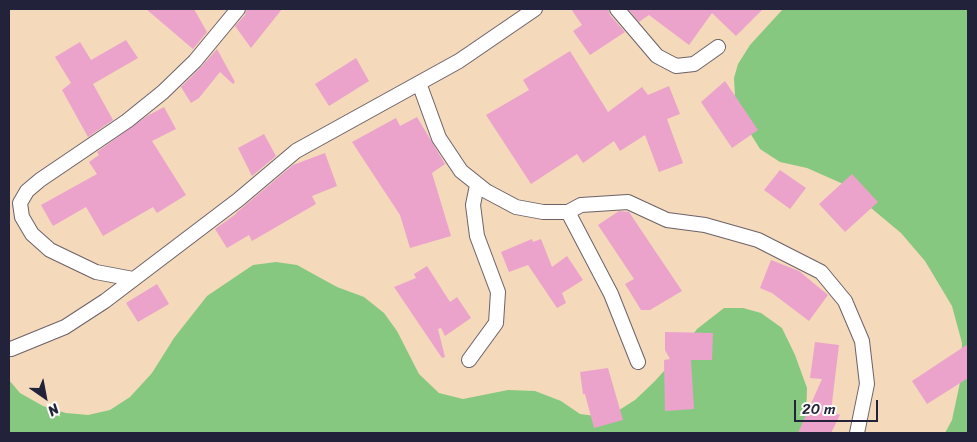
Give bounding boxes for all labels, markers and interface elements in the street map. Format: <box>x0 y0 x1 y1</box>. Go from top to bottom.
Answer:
north arrow <box>20 372 70 422</box>
scale bar <box>797 390 881 422</box>
text: 20 m <box>802 396 836 422</box>
text: N <box>43 397 64 423</box>

